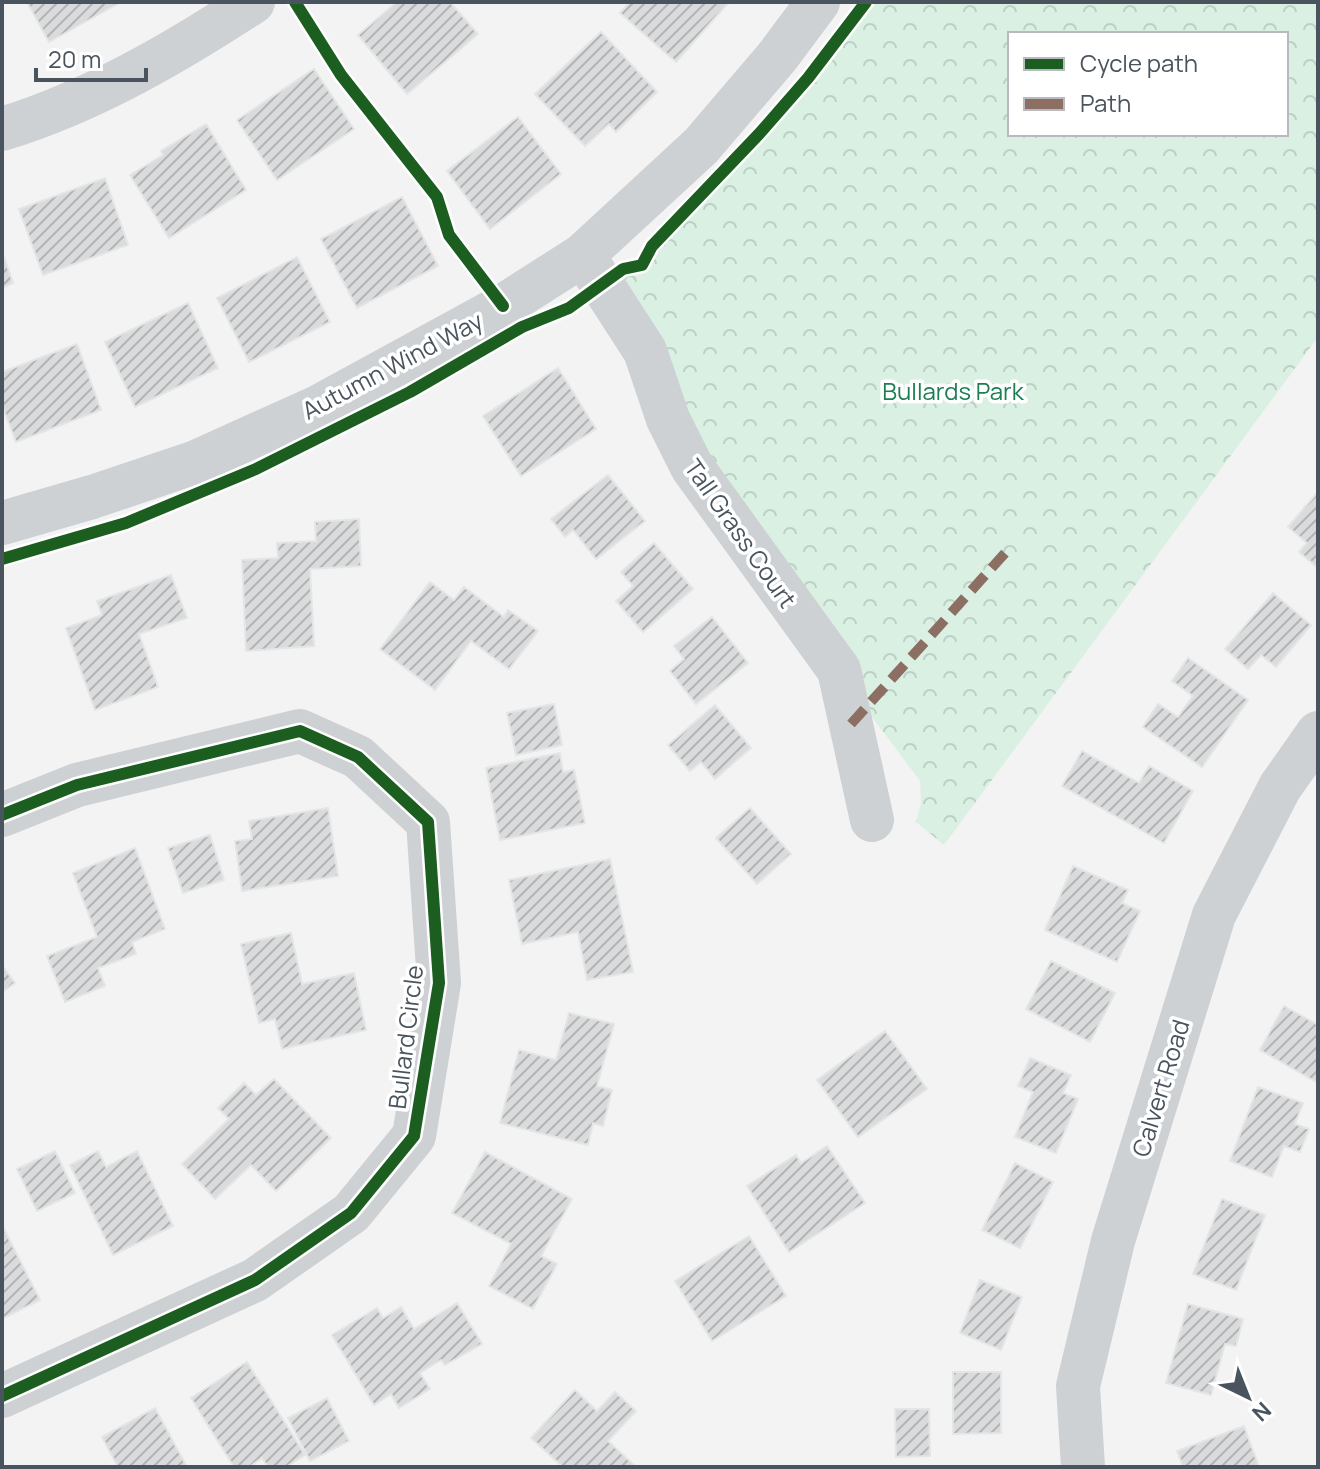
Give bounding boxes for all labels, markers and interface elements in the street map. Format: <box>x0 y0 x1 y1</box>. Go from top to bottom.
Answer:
scale bar <box>36 32 146 82</box>
legend <box>1008 32 1288 136</box>
text: 20 m <box>48 42 101 75</box>
text: Cycle path <box>1080 46 1198 79</box>
text: Path <box>1080 86 1131 119</box>
street label: Autumn Wind Way <box>296 303 488 427</box>
park label: Bullards Park <box>882 374 1025 407</box>
street label: Tall Grass Court <box>677 452 805 614</box>
street label: Bullard Circle <box>380 963 430 1111</box>
street label: Calvert Road <box>1123 1015 1197 1161</box>
north arrow <box>1208 1357 1288 1437</box>
text: N <box>1246 1395 1278 1428</box>

